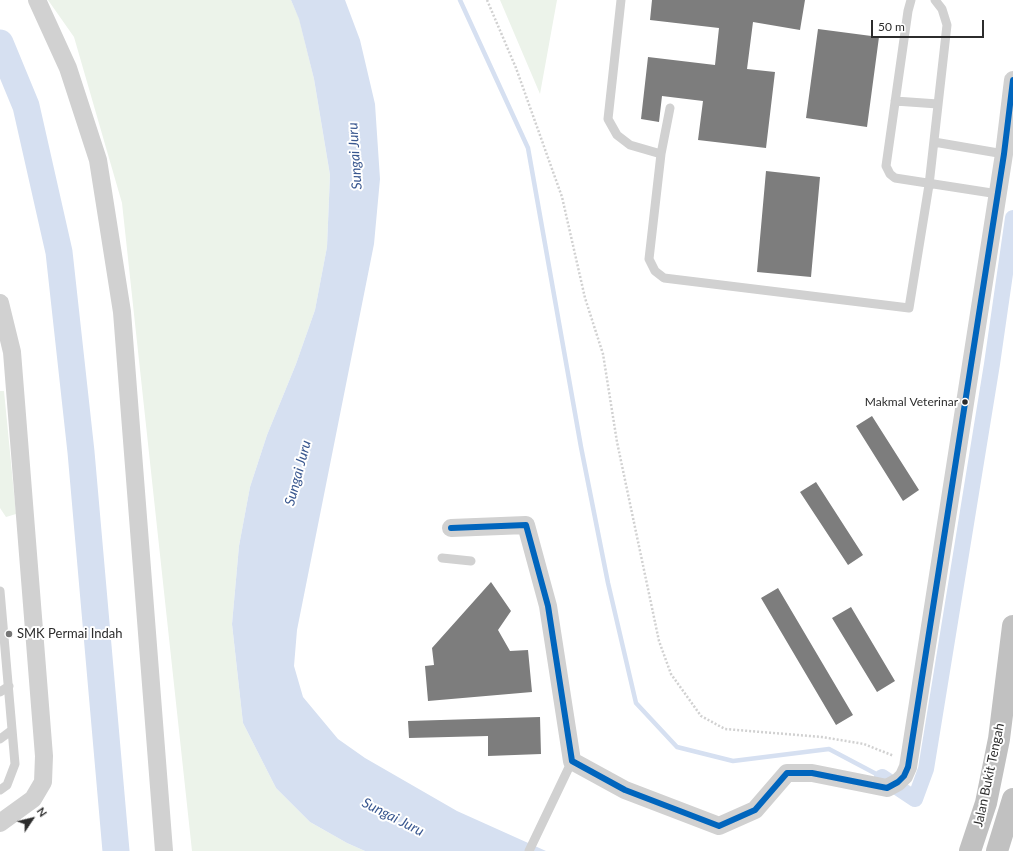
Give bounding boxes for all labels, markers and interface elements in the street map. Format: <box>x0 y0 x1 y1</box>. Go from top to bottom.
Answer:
scale bar <box>873 12 986 38</box>
text: 50 m <box>878 19 905 34</box>
water label: Sungai Juru <box>344 122 366 190</box>
place label: Makmal Veterinar <box>865 395 958 409</box>
marker: Makmal Veterinar <box>960 397 970 407</box>
water label: Sungai Juru <box>281 438 315 508</box>
place label: SMK Permai Indah <box>17 626 123 642</box>
marker: SMK Permai Indah <box>4 629 14 639</box>
street label: Jalan Bukit Tengah <box>970 722 1008 828</box>
water label: Sungai Juru <box>359 794 427 840</box>
north arrow <box>12 799 52 839</box>
text: N <box>34 805 50 819</box>

